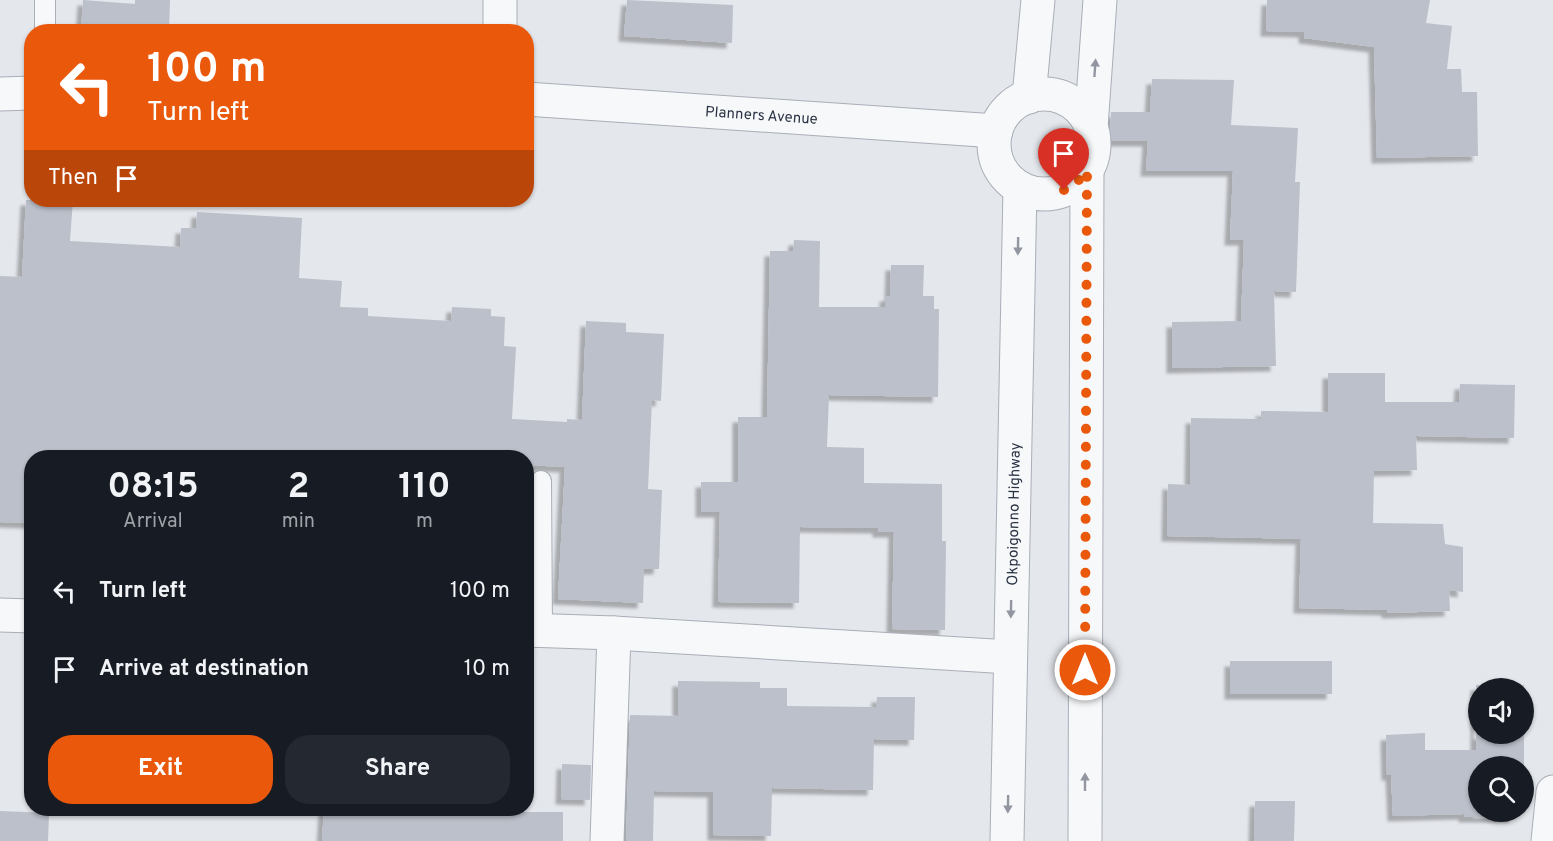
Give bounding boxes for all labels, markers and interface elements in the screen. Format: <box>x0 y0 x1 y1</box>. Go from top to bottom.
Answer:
text: 100 m <box>147 44 266 97</box>
icon: left <box>48 48 126 126</box>
one-way arrow <box>1090 59 1100 78</box>
text: Turn left <box>147 96 249 130</box>
street label: Planners Avenue <box>704 103 818 130</box>
pin <box>1038 128 1089 190</box>
icon: arrive <box>1047 137 1080 170</box>
icon: arrive <box>110 162 143 195</box>
text: Then <box>48 165 98 192</box>
one-way arrow <box>1014 237 1023 256</box>
street label: Okpoigonno Highway <box>1004 442 1026 586</box>
text: 08:15 <box>107 465 199 511</box>
text: 2 <box>287 465 309 511</box>
text: 110 <box>398 465 451 511</box>
text: Arrival <box>123 509 183 535</box>
text: min <box>282 509 315 535</box>
text: m <box>416 509 433 535</box>
icon: left <box>48 575 81 608</box>
text: Turn left <box>99 578 187 605</box>
text: 100 m <box>450 578 510 605</box>
one-way arrow <box>1006 599 1016 618</box>
position arrow <box>1053 638 1117 702</box>
icon: arrive <box>48 653 81 686</box>
text: Arrive at destination <box>99 656 309 683</box>
text: 10 m <box>464 656 510 683</box>
map controls <box>1468 678 1534 822</box>
button: sound <box>1468 678 1534 744</box>
button: Exit <box>48 735 273 804</box>
button: Share <box>285 735 510 804</box>
button: search <box>1468 756 1534 822</box>
one-way arrow <box>1080 773 1090 792</box>
one-way arrow <box>1003 794 1012 813</box>

